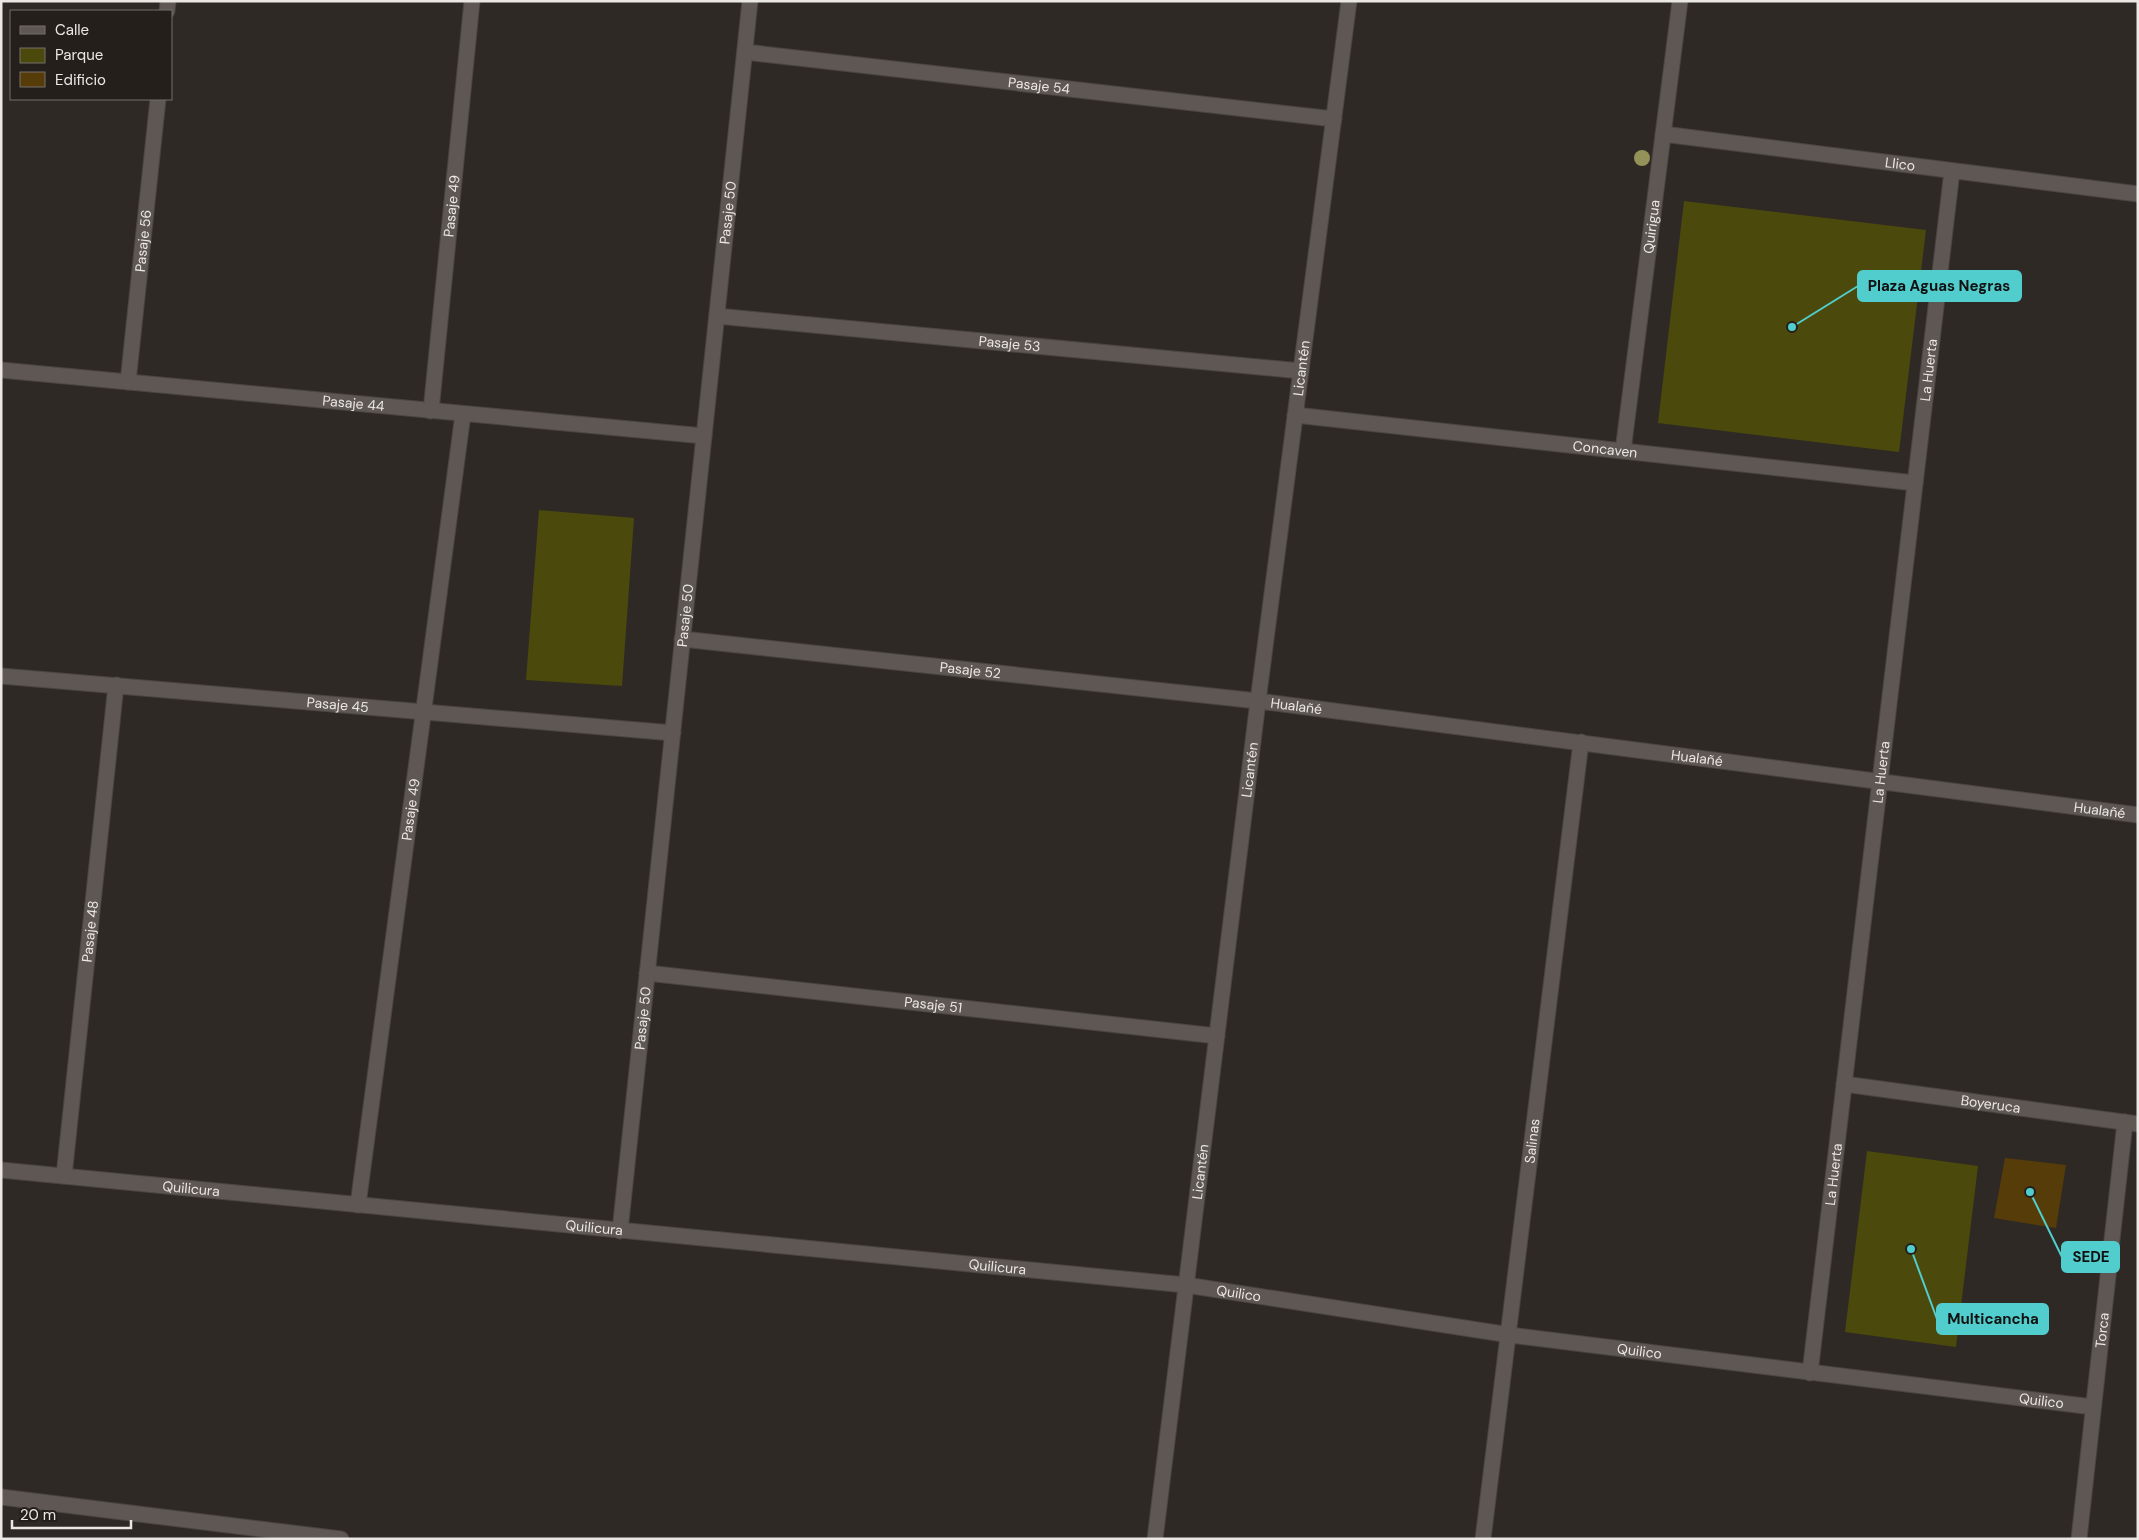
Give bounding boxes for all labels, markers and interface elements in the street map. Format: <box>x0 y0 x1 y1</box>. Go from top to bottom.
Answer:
legend <box>10 10 172 100</box>
text: Calle <box>55 20 89 40</box>
text: Parque <box>55 45 103 65</box>
text: Edificio <box>55 70 106 90</box>
street label: Pasaje 54 <box>1007 73 1072 98</box>
street label: Llico <box>1884 153 1916 175</box>
street label: Pasaje 49 <box>439 174 464 238</box>
street label: Pasaje 50 <box>715 180 740 245</box>
street label: Quirigua <box>1639 199 1664 255</box>
street label: Pasaje 56 <box>131 209 155 273</box>
callout: Plaza Aguas Negras <box>1858 271 2021 301</box>
text: Plaza Aguas Negras <box>1868 276 2010 296</box>
street label: Pasaje 53 <box>978 332 1041 355</box>
street label: La Huerta <box>1916 338 1941 402</box>
street label: Licantén <box>1289 339 1314 397</box>
street label: Pasaje 44 <box>322 391 386 415</box>
street label: Concaven <box>1572 437 1638 461</box>
street label: Pasaje 50 <box>673 583 697 648</box>
street label: Pasaje 52 <box>939 658 1002 682</box>
street label: Pasaje 45 <box>306 693 370 716</box>
street label: Hualañé <box>1269 694 1323 718</box>
street label: La Huerta <box>1868 740 1894 804</box>
street label: Licantén <box>1237 741 1262 799</box>
street label: Hualañé <box>1670 746 1724 770</box>
street label: Pasaje 49 <box>397 777 424 842</box>
street label: Hualañé <box>2073 798 2127 822</box>
street label: Pasaje 48 <box>78 899 102 963</box>
street label: Pasaje 50 <box>630 986 655 1051</box>
street label: Pasaje 51 <box>903 993 963 1017</box>
street label: Boyeruca <box>1960 1091 2022 1117</box>
street label: Salinas <box>1520 1118 1544 1164</box>
street label: La Huerta <box>1821 1142 1846 1207</box>
street label: Licantén <box>1188 1143 1212 1201</box>
street label: Quilicura <box>162 1177 221 1200</box>
street label: Quilicura <box>565 1216 624 1239</box>
callout: SEDE <box>2062 1242 2119 1272</box>
text: SEDE <box>2072 1247 2110 1267</box>
street label: Quilicura <box>968 1255 1027 1278</box>
street label: Quilico <box>1215 1281 1262 1305</box>
callout: Multicancha <box>1937 1304 2048 1334</box>
text: Multicancha <box>1947 1309 2039 1329</box>
street label: Torca <box>2091 1312 2113 1349</box>
street label: Quilico <box>1616 1339 1663 1363</box>
street label: Quilico <box>2018 1389 2065 1412</box>
scale bar <box>12 1498 131 1530</box>
text: 20 m <box>20 1505 56 1525</box>

